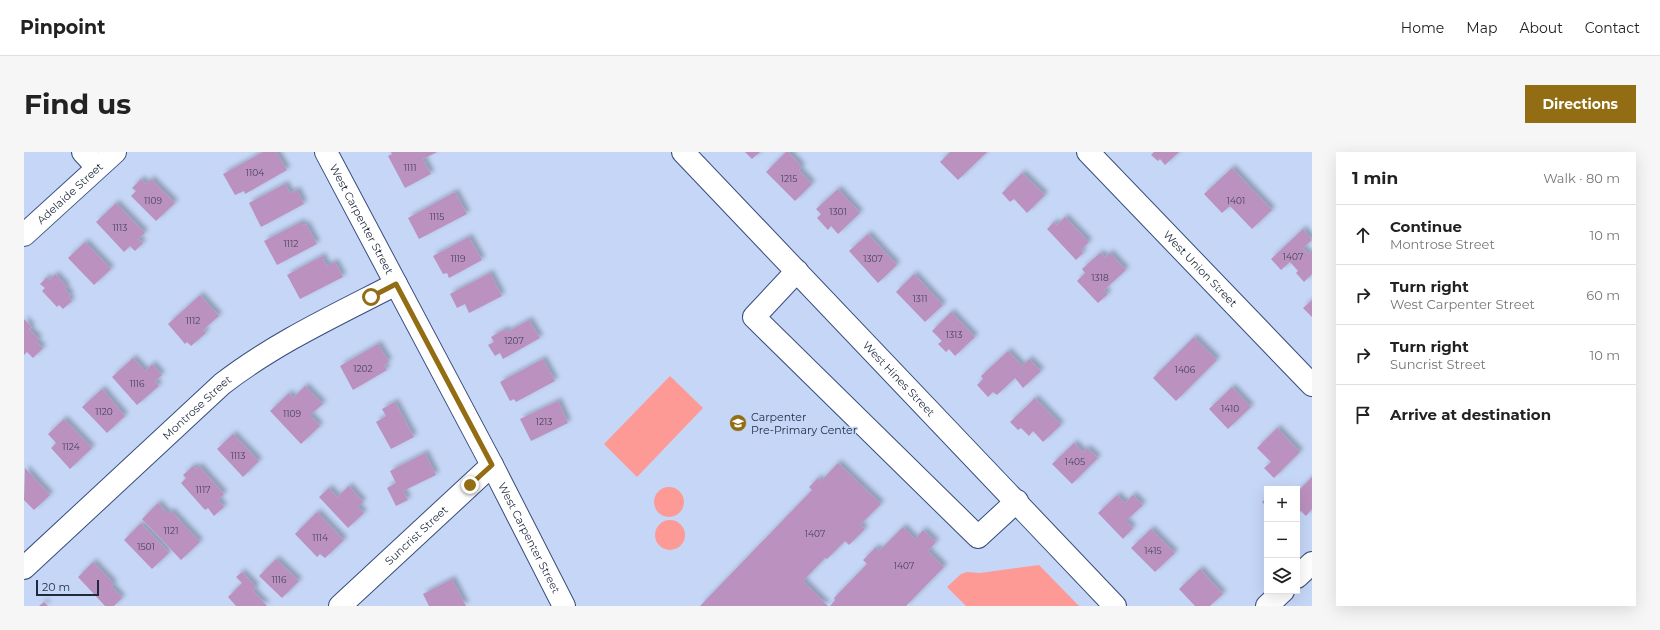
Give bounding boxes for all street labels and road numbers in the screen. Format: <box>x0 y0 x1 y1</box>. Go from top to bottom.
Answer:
street label: Adelaide Street <box>34 159 106 227</box>
street label: West Carpenter Street <box>327 162 397 277</box>
street label: West Union Street <box>1160 228 1241 310</box>
street label: West Hines Street <box>860 338 938 420</box>
street label: Montrose Street <box>160 372 235 443</box>
street label: West Carpenter Street <box>495 480 564 596</box>
street label: Suncrist Street <box>382 502 451 568</box>

